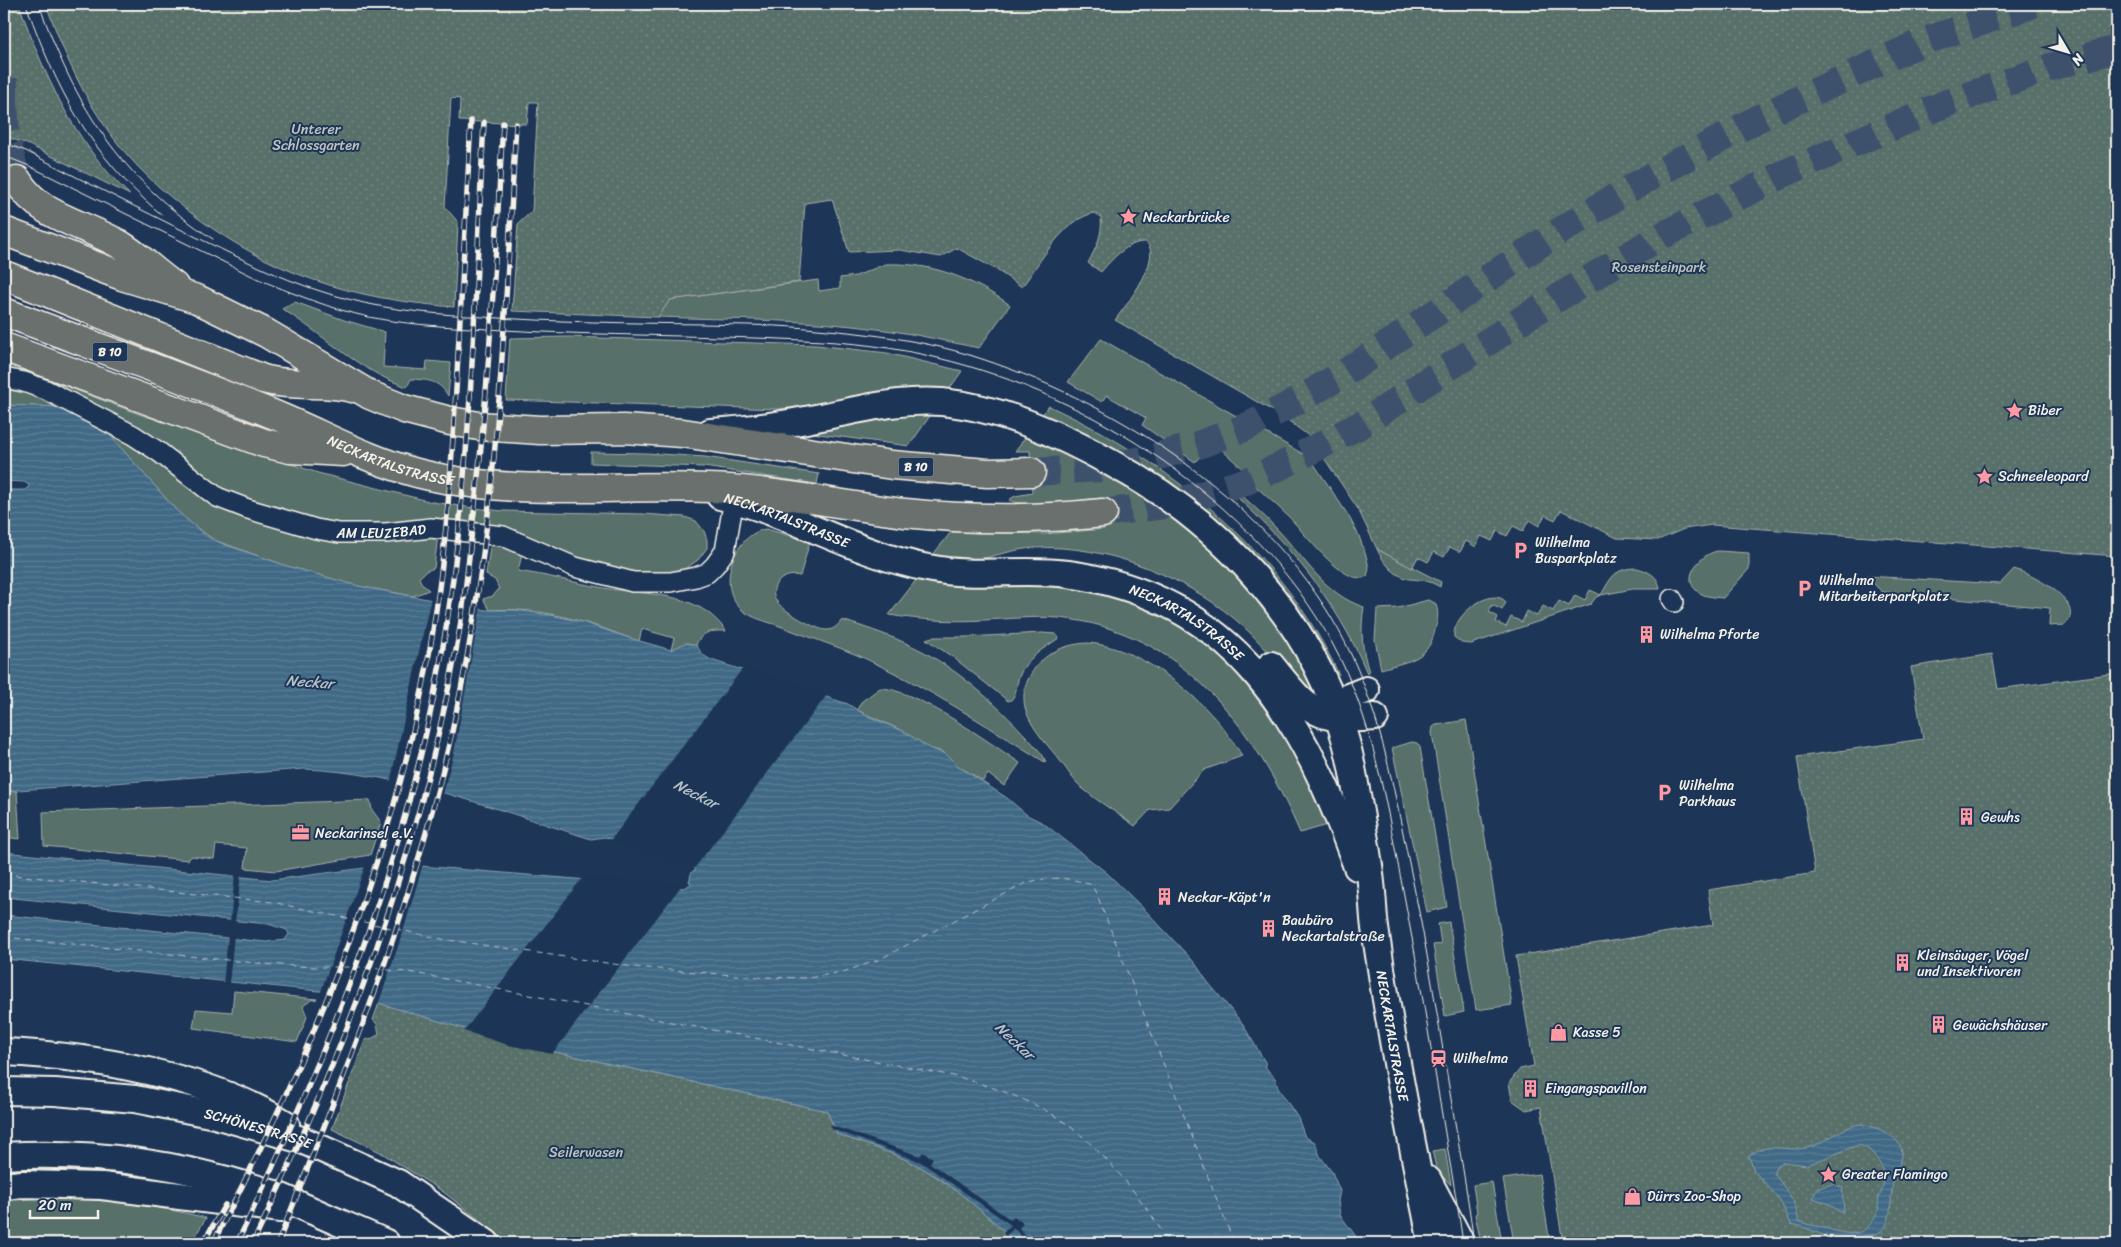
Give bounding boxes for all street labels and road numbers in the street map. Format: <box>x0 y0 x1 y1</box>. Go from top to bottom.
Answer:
road number: B 10 <box>92 342 128 362</box>
street label: NECKARTALSTRASSE <box>323 428 457 494</box>
road number: B 10 <box>898 458 934 477</box>
street label: NECKARTALSTRASSE <box>721 485 854 556</box>
street label: AM LEUZEBAD <box>336 517 428 546</box>
street label: NECKARTALSTRASSE <box>1126 577 1251 668</box>
street label: NECKARTALSTRASSE <box>1368 969 1416 1105</box>
street label: SCHÖNESTRASSE <box>202 1101 317 1157</box>

